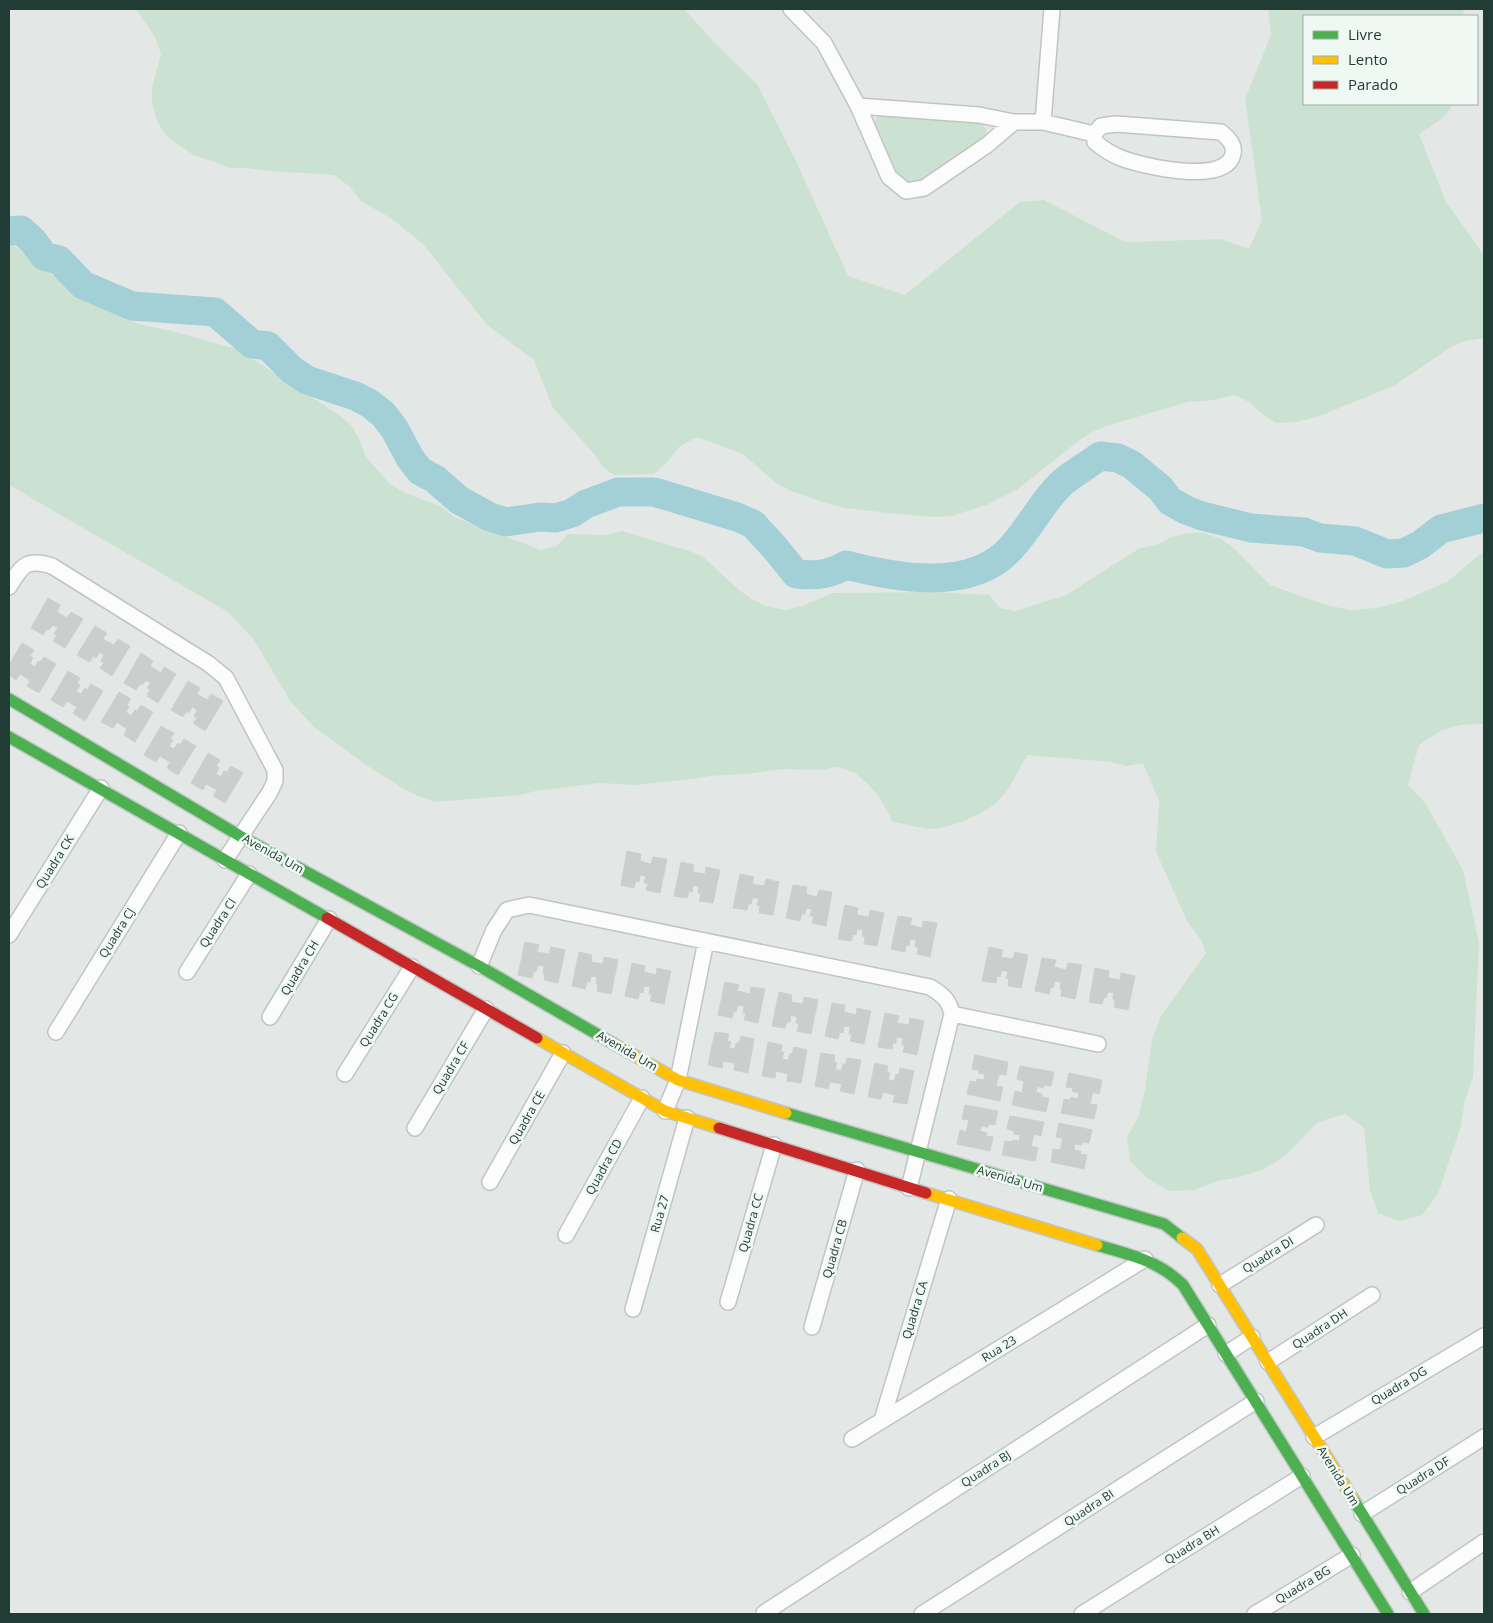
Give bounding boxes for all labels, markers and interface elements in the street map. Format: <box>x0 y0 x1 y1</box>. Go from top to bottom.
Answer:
legend <box>1303 15 1478 105</box>
text: Livre <box>1348 24 1382 44</box>
text: Lento <box>1348 49 1388 69</box>
text: Parado <box>1348 74 1398 94</box>
street label: Avenida Um <box>240 830 307 877</box>
street label: Quadra CK <box>31 831 78 892</box>
street label: Quadra CI <box>195 894 240 951</box>
street label: Quadra CJ <box>94 904 139 961</box>
street label: Quadra CH <box>276 937 323 999</box>
street label: Quadra CG <box>355 989 402 1050</box>
street label: Avenida Um <box>594 1026 661 1075</box>
street label: Quadra CF <box>428 1038 473 1097</box>
street label: Quadra CE <box>504 1088 549 1148</box>
street label: Quadra CD <box>581 1136 626 1198</box>
street label: Avenida Um <box>975 1161 1045 1196</box>
street label: Quadra CC <box>734 1191 767 1254</box>
street label: Rua 27 <box>646 1193 673 1235</box>
street label: Quadra CB <box>818 1217 851 1280</box>
street label: Quadra DI <box>1239 1232 1297 1277</box>
street label: Quadra CA <box>898 1278 932 1341</box>
street label: Quadra DH <box>1289 1304 1351 1353</box>
street label: Rua 23 <box>978 1331 1020 1366</box>
street label: Quadra DG <box>1367 1362 1430 1409</box>
street label: Avenida Um <box>1313 1443 1364 1509</box>
street label: Quadra BJ <box>957 1446 1014 1491</box>
street label: Quadra DF <box>1393 1452 1453 1499</box>
street label: Quadra BI <box>1060 1485 1117 1530</box>
street label: Quadra BH <box>1161 1521 1223 1568</box>
street label: Quadra BG <box>1272 1561 1334 1608</box>

